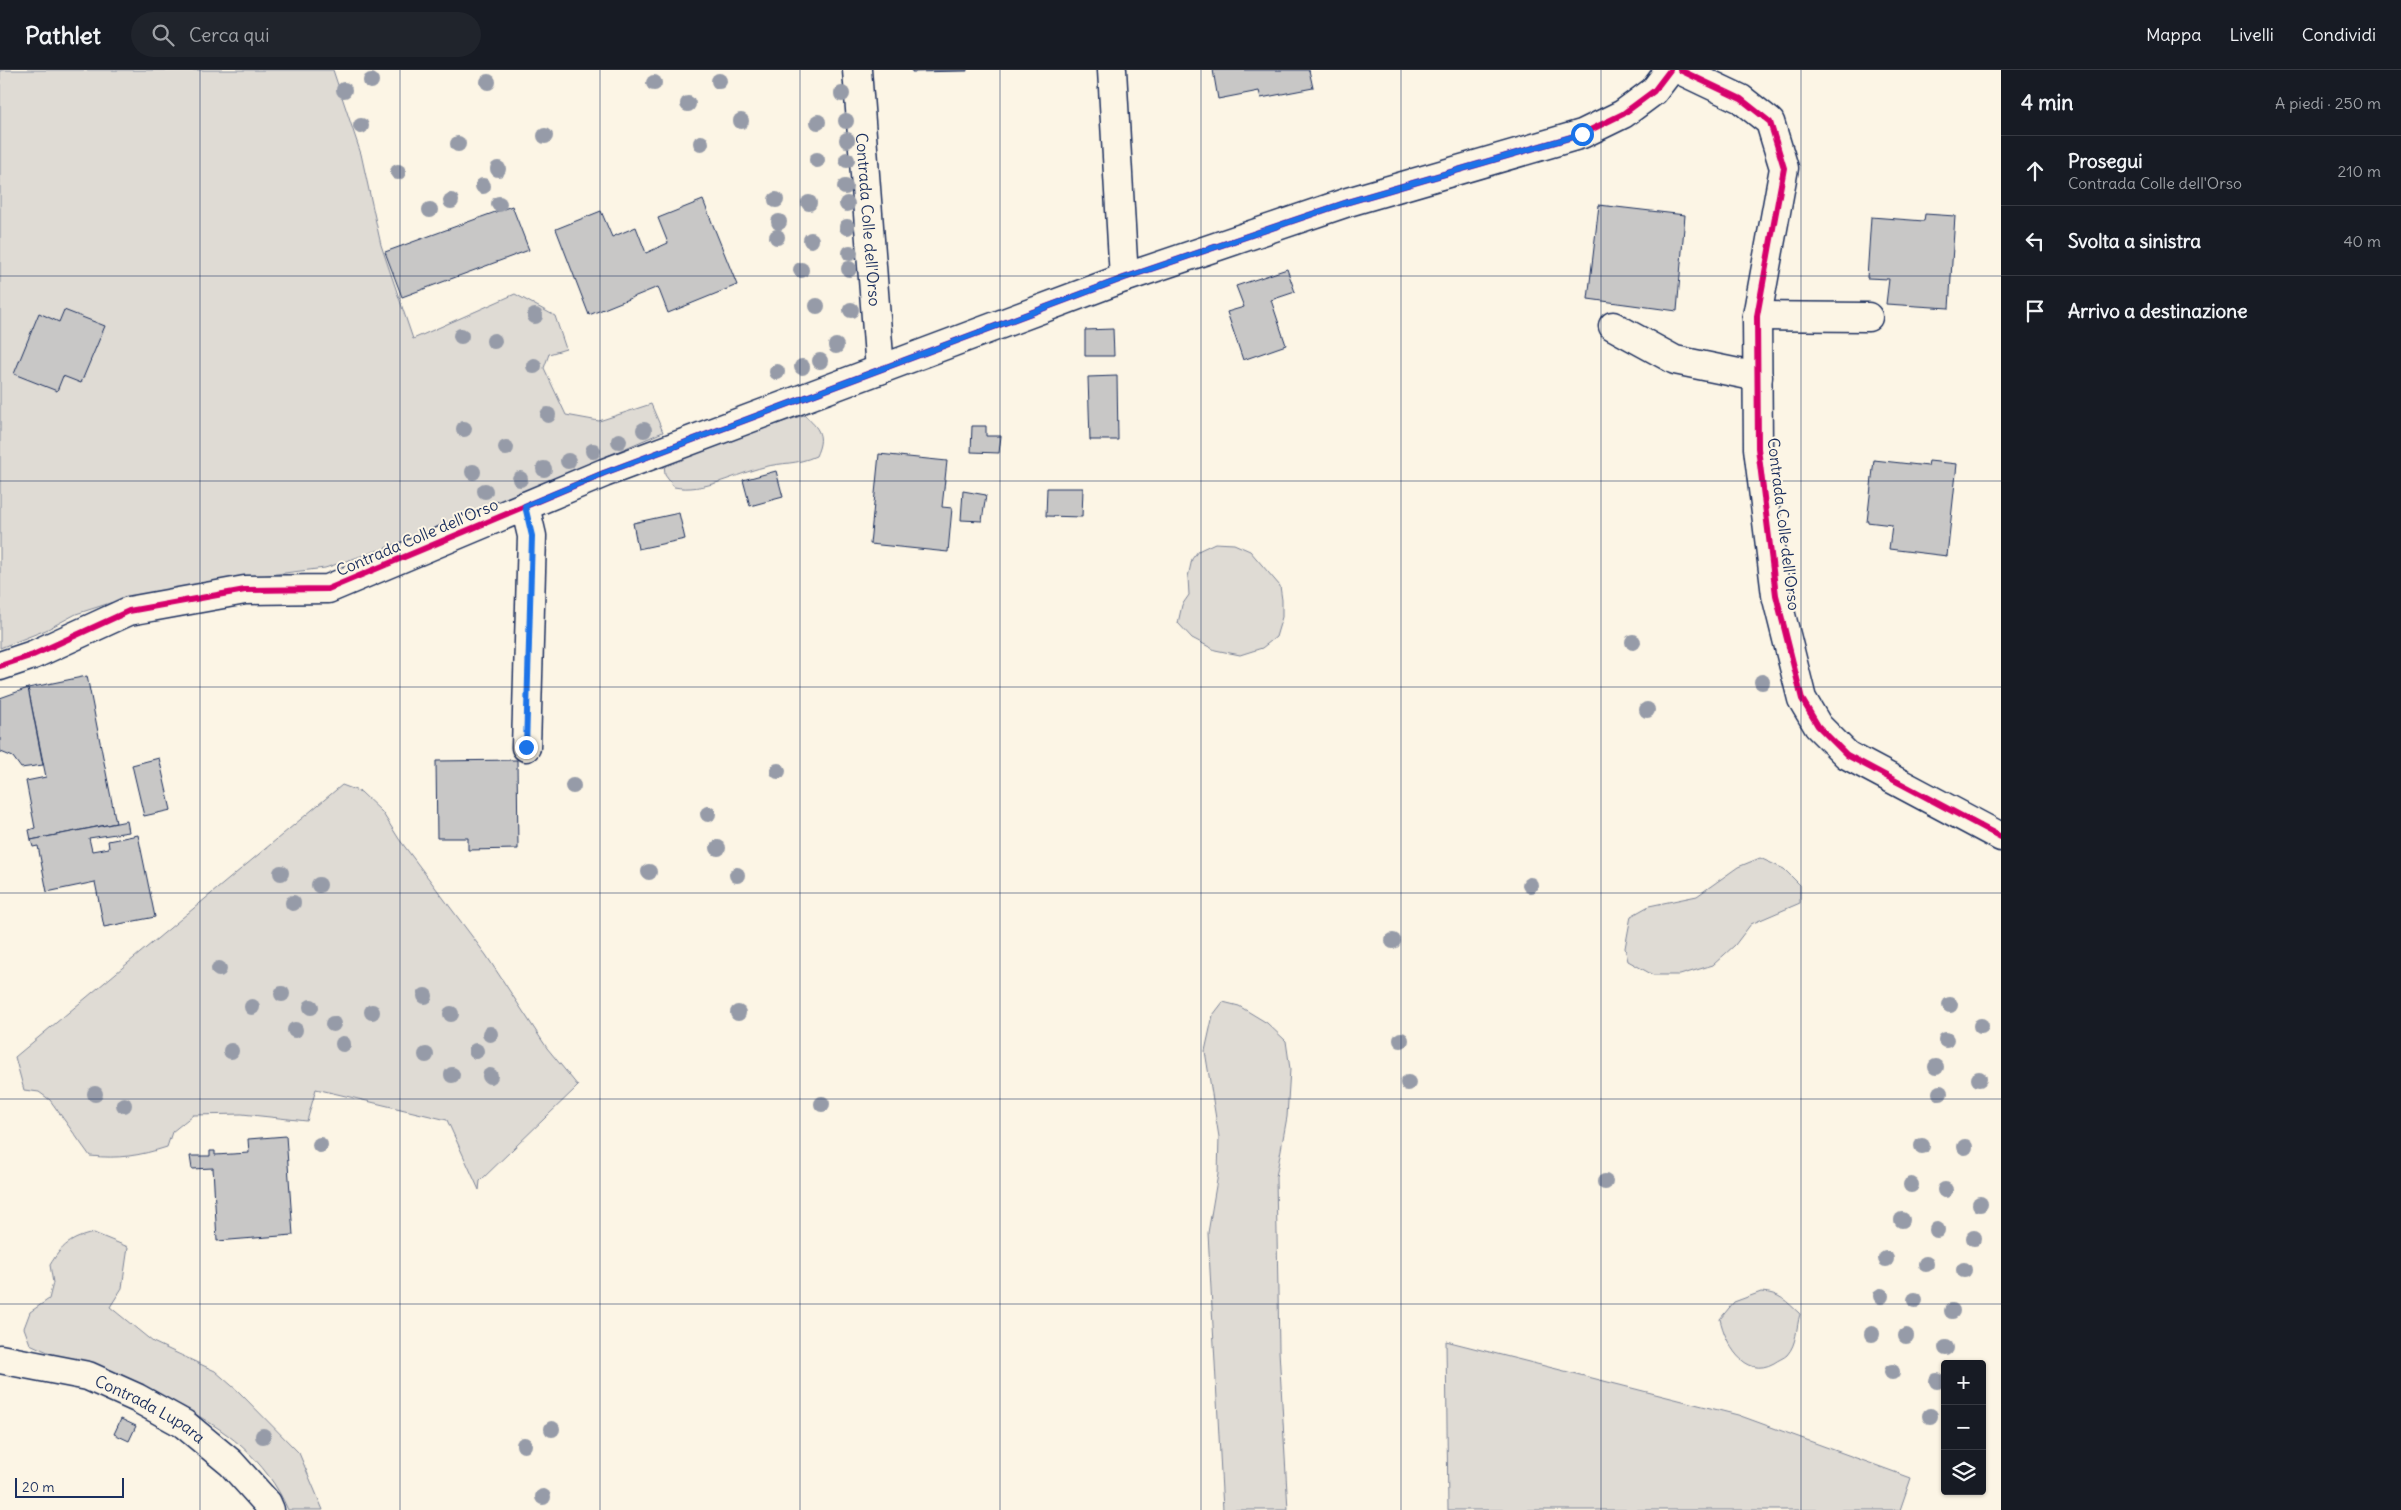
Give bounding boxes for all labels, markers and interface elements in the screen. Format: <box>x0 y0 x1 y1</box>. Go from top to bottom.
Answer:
search box <box>131 12 481 57</box>
text: Pathlet <box>25 20 101 50</box>
icon: search <box>149 21 177 49</box>
text: Cerca qui <box>189 23 269 47</box>
text: Mappa <box>2146 23 2201 46</box>
text: Livelli <box>2229 23 2274 46</box>
text: Condividi <box>2302 23 2376 46</box>
text: 4 min <box>2021 89 2073 116</box>
text: A piedi · 250 m <box>2275 93 2381 113</box>
route start <box>1571 123 1594 146</box>
street label: Contrada Colle dell'Orso <box>852 132 885 307</box>
text: Prosegui <box>2068 149 2143 173</box>
icon: ahead <box>2021 157 2049 185</box>
text: 210 m <box>2338 161 2381 181</box>
text: Contrada Colle dell'Orso <box>2068 173 2242 193</box>
icon: left <box>2021 227 2049 255</box>
text: Svolta a sinistra <box>2068 229 2201 253</box>
text: 40 m <box>2343 231 2381 251</box>
icon: arrive <box>2021 297 2049 325</box>
text: Arrivo a destinazione <box>2068 299 2247 323</box>
street label: Contrada Colle dell'Orso <box>1763 436 1805 612</box>
street label: Contrada Colle dell'Orso <box>333 494 501 580</box>
route end <box>515 736 538 759</box>
map controls <box>1941 1360 1986 1495</box>
button: + <box>1941 1360 1986 1405</box>
street label: Contrada Lupara <box>92 1370 209 1447</box>
button: − <box>1941 1405 1986 1450</box>
button: layers <box>1941 1450 1986 1495</box>
scale bar <box>15 1475 124 1498</box>
text: 20 m <box>22 1478 55 1496</box>

